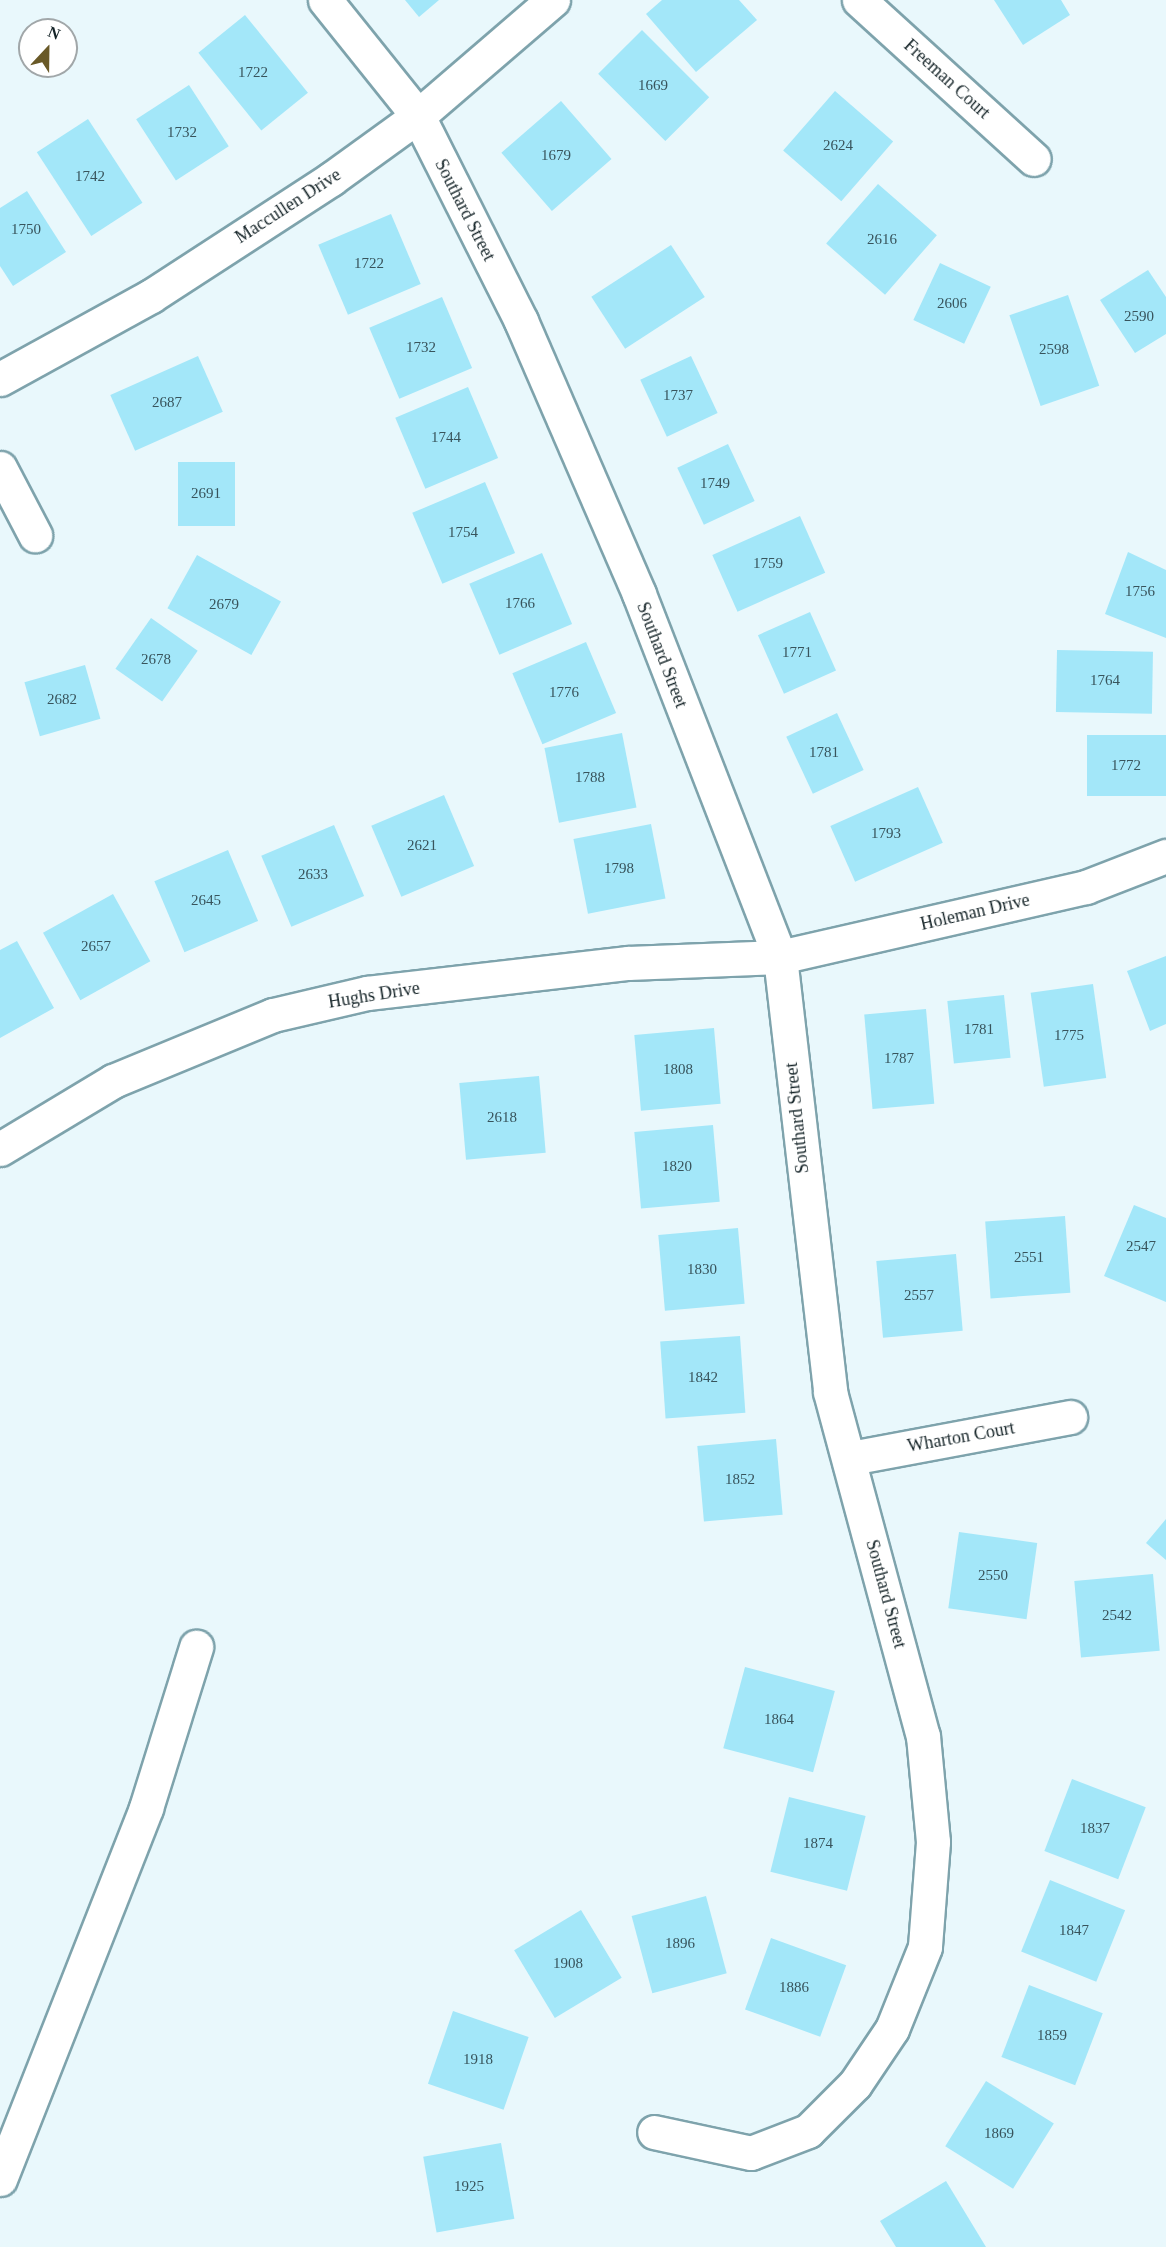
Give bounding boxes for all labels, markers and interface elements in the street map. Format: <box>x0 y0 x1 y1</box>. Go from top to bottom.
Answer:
north arrow <box>18 18 78 78</box>
text: N <box>46 23 63 43</box>
street label: Freeman Court <box>899 35 995 123</box>
house number: 1722 <box>238 64 268 82</box>
house number: 1669 <box>638 77 668 95</box>
house number: 1732 <box>167 124 197 142</box>
house number: 2624 <box>823 137 853 155</box>
house number: 1679 <box>541 147 571 165</box>
street label: Southard Street <box>430 155 500 265</box>
street label: Maccullen Drive <box>231 164 345 248</box>
house number: 1742 <box>75 168 105 186</box>
house number: 1750 <box>11 221 41 239</box>
house number: 2616 <box>867 231 897 249</box>
house number: 1722 <box>354 255 384 273</box>
house number: 2606 <box>937 295 967 313</box>
house number: 2590 <box>1124 308 1154 326</box>
house number: 1732 <box>406 339 436 357</box>
house number: 2598 <box>1039 341 1069 359</box>
house number: 1737 <box>663 387 693 405</box>
house number: 2687 <box>152 394 182 412</box>
house number: 1744 <box>431 429 461 447</box>
house number: 1749 <box>700 475 730 493</box>
house number: 2691 <box>191 485 221 503</box>
house number: 1754 <box>448 524 478 542</box>
house number: 1759 <box>753 555 783 573</box>
house number: 1756 <box>1125 583 1155 601</box>
house number: 1766 <box>505 595 535 613</box>
house number: 2679 <box>209 596 239 614</box>
street label: Southard Street <box>632 599 692 711</box>
house number: 1771 <box>782 644 812 662</box>
house number: 2678 <box>141 651 171 669</box>
house number: 1764 <box>1090 672 1120 690</box>
house number: 1776 <box>549 684 579 702</box>
house number: 2682 <box>47 691 77 709</box>
house number: 1781 <box>809 744 839 762</box>
house number: 1772 <box>1111 757 1141 775</box>
house number: 1788 <box>575 769 605 787</box>
house number: 1793 <box>871 825 901 843</box>
house number: 2621 <box>407 837 437 855</box>
house number: 1798 <box>604 860 634 878</box>
house number: 2633 <box>298 866 328 884</box>
street label: Holeman Drive <box>918 889 1032 935</box>
house number: 2645 <box>191 892 221 910</box>
house number: 2657 <box>81 938 111 956</box>
street label: Hughs Drive <box>327 977 421 1013</box>
house number: 1781 <box>964 1021 994 1039</box>
house number: 1775 <box>1054 1027 1084 1045</box>
house number: 1787 <box>884 1050 914 1068</box>
house number: 1808 <box>663 1061 693 1079</box>
street label: Southard Street <box>780 1061 814 1175</box>
house number: 2618 <box>487 1109 517 1127</box>
house number: 1820 <box>662 1158 692 1176</box>
house number: 2547 <box>1126 1238 1156 1256</box>
house number: 2551 <box>1014 1249 1044 1267</box>
house number: 1830 <box>687 1261 717 1279</box>
house number: 2557 <box>904 1287 934 1305</box>
house number: 1842 <box>688 1369 718 1387</box>
street label: Wharton Court <box>906 1417 1016 1457</box>
house number: 1852 <box>725 1471 755 1489</box>
street label: Southard Street <box>861 1537 911 1651</box>
house number: 2550 <box>978 1567 1008 1585</box>
house number: 2542 <box>1102 1607 1132 1625</box>
house number: 1864 <box>764 1711 794 1729</box>
house number: 1837 <box>1080 1820 1110 1838</box>
house number: 1874 <box>803 1835 833 1853</box>
house number: 1847 <box>1059 1922 1089 1940</box>
house number: 1896 <box>665 1935 695 1953</box>
house number: 1908 <box>553 1955 583 1973</box>
house number: 1886 <box>779 1979 809 1997</box>
house number: 1859 <box>1037 2027 1067 2045</box>
house number: 1918 <box>463 2051 493 2069</box>
house number: 1869 <box>984 2125 1014 2143</box>
house number: 1925 <box>454 2178 484 2196</box>

